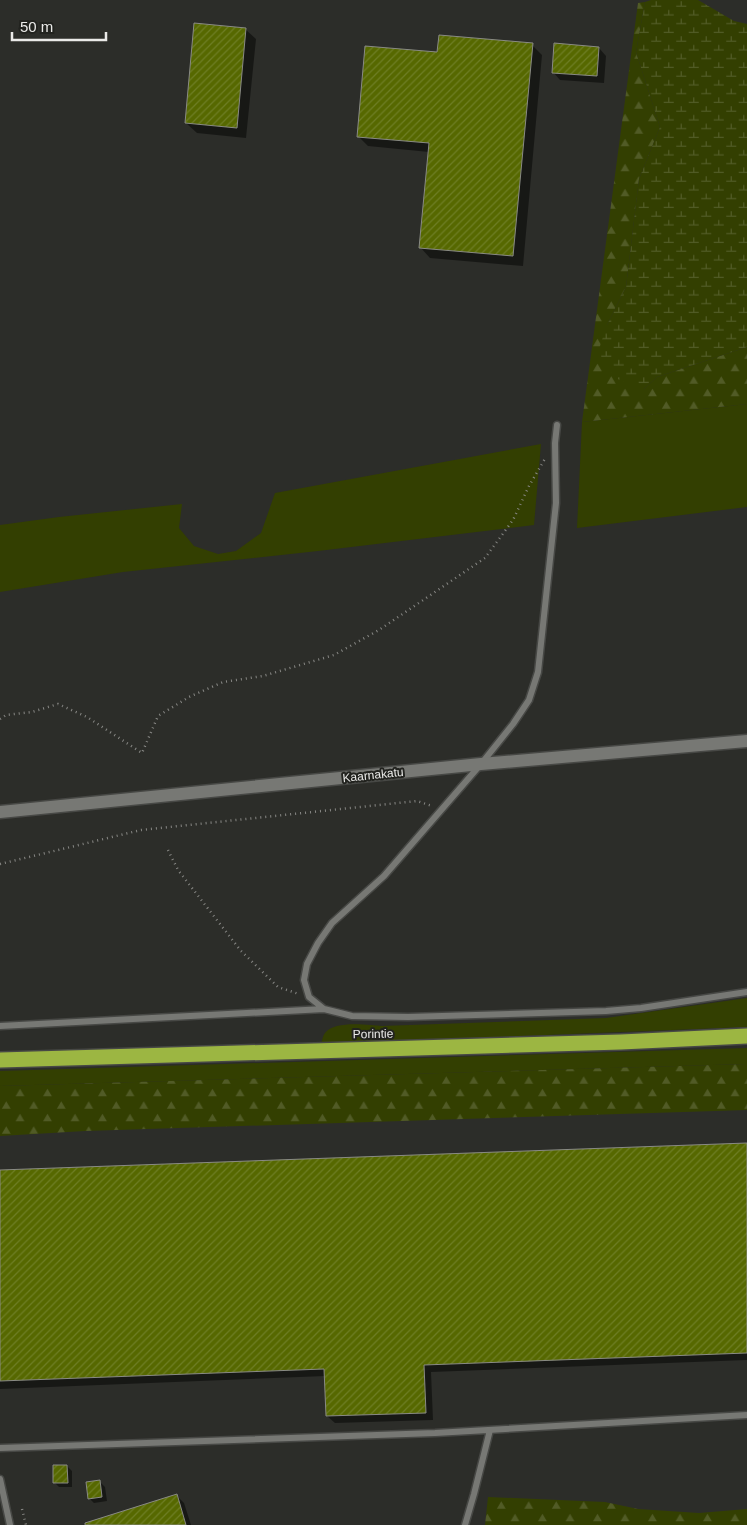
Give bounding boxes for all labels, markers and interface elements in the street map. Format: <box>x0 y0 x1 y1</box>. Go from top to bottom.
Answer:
scale bar <box>12 10 106 42</box>
text: 50 m <box>20 18 53 35</box>
street label: Kaarnakatu <box>342 765 404 785</box>
street label: Porintie <box>353 1027 394 1041</box>

